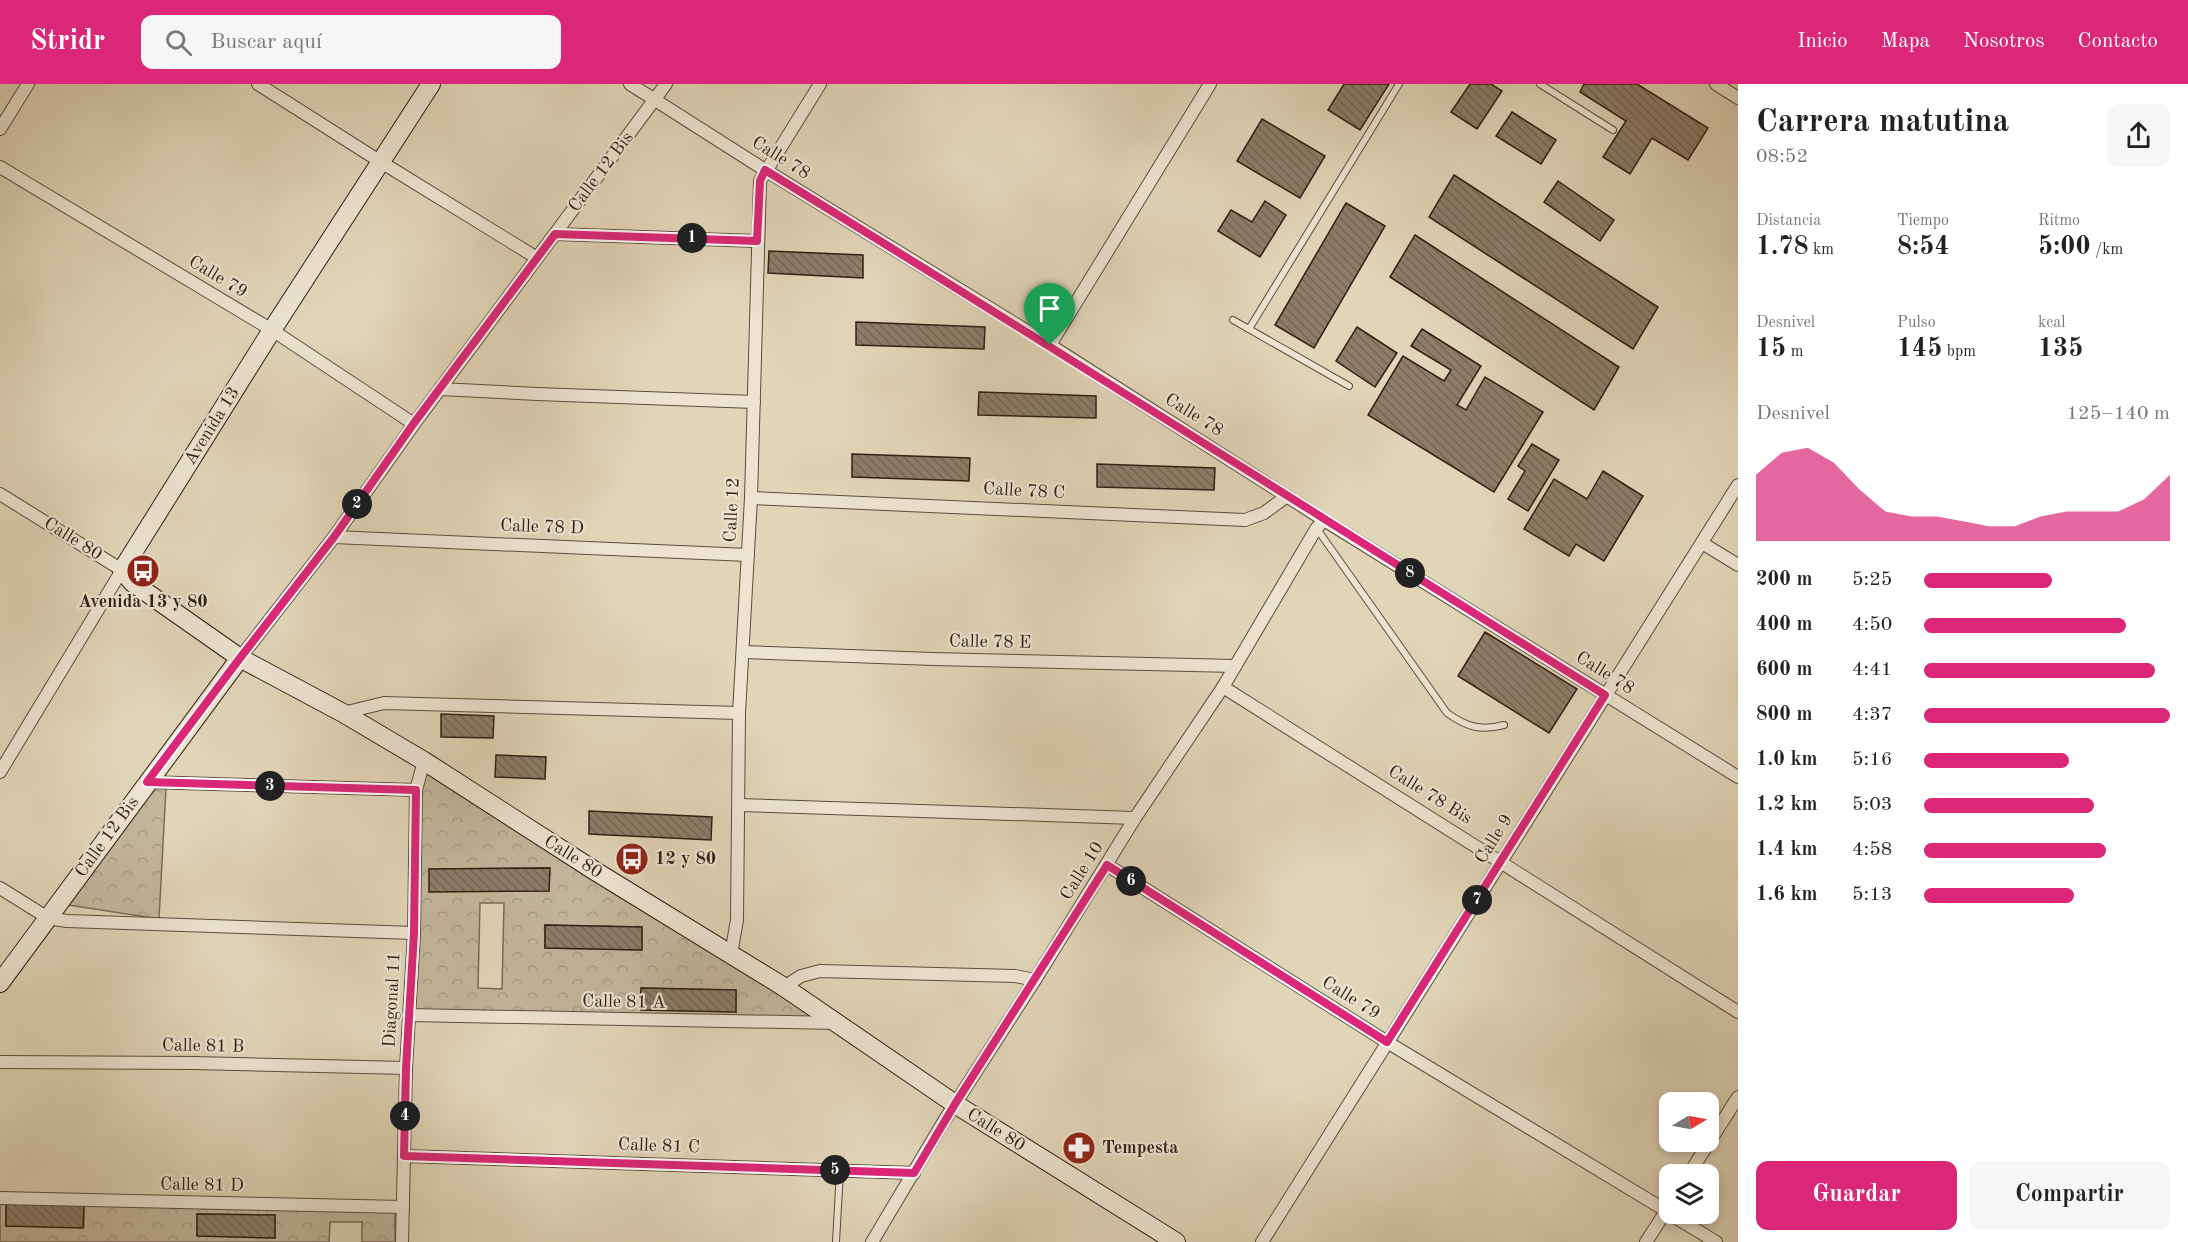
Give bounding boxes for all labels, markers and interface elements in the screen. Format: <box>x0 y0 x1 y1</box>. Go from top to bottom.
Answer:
search box <box>141 15 561 69</box>
icon: search <box>162 26 195 59</box>
text: Stridr <box>30 28 105 56</box>
text: Buscar aquí <box>210 31 322 53</box>
text: Inicio <box>1797 31 1848 52</box>
text: Mapa <box>1881 31 1930 52</box>
text: Nosotros <box>1963 31 2045 52</box>
text: Contacto <box>2078 31 2158 52</box>
button: share <box>2107 104 2170 167</box>
text: Carrera matutina <box>1756 106 2009 139</box>
street label: Calle 12 Bis <box>565 129 637 215</box>
street label: Calle 78 <box>749 133 813 183</box>
text: 08:52 <box>1756 147 1808 167</box>
text: Distancia <box>1756 213 1821 229</box>
text: Tiempo <box>1897 213 1949 229</box>
text: Ritmo <box>2038 213 2080 229</box>
pin: 1 <box>677 223 707 253</box>
text: 1 <box>687 230 697 246</box>
text: 1.78 <box>1756 234 1809 260</box>
text: 8:54 <box>1897 234 1950 260</box>
text: 5:00 <box>2038 234 2091 260</box>
text: km <box>1809 242 1834 258</box>
text: /km <box>2091 242 2123 258</box>
street label: Calle 79 <box>186 253 250 301</box>
pin <box>1024 283 1075 345</box>
icon: arrive <box>1033 292 1066 325</box>
text: Desnivel <box>1756 315 1815 331</box>
text: Pulso <box>1897 315 1936 331</box>
text: kcal <box>2038 315 2066 331</box>
text: 15 <box>1756 336 1786 362</box>
text: 145 <box>1897 336 1942 362</box>
text: 135 <box>2038 336 2083 362</box>
text: m <box>1786 344 1803 360</box>
text: bpm <box>1942 344 1976 360</box>
street label: Avenida 13 <box>181 384 243 468</box>
street label: Calle 78 <box>1162 390 1226 440</box>
text: Desnivel <box>1756 404 1830 424</box>
text: 125–140 m <box>2067 404 2170 424</box>
street label: Calle 12 <box>721 477 743 543</box>
street label: Calle 78 C <box>983 480 1065 502</box>
pin: 2 <box>342 489 372 519</box>
text: 2 <box>352 496 362 512</box>
street label: Calle 80 <box>41 514 105 564</box>
street label: Calle 78 D <box>500 517 584 537</box>
bus stop icon: Avenida 13 y 80 <box>125 553 161 589</box>
pin: 8 <box>1395 558 1425 588</box>
text: 8 <box>1405 565 1415 581</box>
text: 200 m <box>1756 570 1812 590</box>
text: 5:25 <box>1852 570 1892 590</box>
place label: Avenida 13 y 80 <box>78 593 208 611</box>
text: 400 m <box>1756 615 1812 635</box>
text: 4:50 <box>1852 615 1892 635</box>
street label: Calle 78 E <box>949 632 1031 652</box>
street label: Calle 78 <box>1573 648 1637 698</box>
text: 600 m <box>1756 660 1812 680</box>
text: 4:41 <box>1852 660 1892 680</box>
text: 800 m <box>1756 705 1812 725</box>
text: 4:37 <box>1852 705 1892 725</box>
text: 1.0 km <box>1756 750 1818 770</box>
text: 5:16 <box>1852 750 1892 770</box>
street label: Calle 78 Bis <box>1385 762 1475 828</box>
pin: 3 <box>255 771 285 801</box>
text: 3 <box>265 778 275 794</box>
street label: Calle 12 Bis <box>72 793 142 881</box>
text: 1.2 km <box>1756 795 1818 815</box>
text: 5:03 <box>1852 795 1892 815</box>
street label: Calle 9 <box>1472 811 1516 867</box>
street label: Calle 80 <box>541 832 605 882</box>
street label: Calle 10 <box>1057 839 1107 903</box>
text: 1.4 km <box>1756 840 1818 860</box>
text: 4:58 <box>1852 840 1892 860</box>
bus stop icon: 12 y 80 <box>614 841 650 877</box>
place label: 12 y 80 <box>655 850 716 868</box>
pin: 6 <box>1116 866 1146 896</box>
text: 6 <box>1126 873 1136 889</box>
pin: 7 <box>1462 885 1492 915</box>
text: 1.6 km <box>1756 885 1818 905</box>
text: 5:13 <box>1852 885 1892 905</box>
text: 7 <box>1472 892 1482 908</box>
street label: Diagonal 11 <box>381 952 403 1048</box>
street label: Calle 79 <box>1319 973 1383 1023</box>
street label: Calle 81 A <box>582 992 666 1012</box>
street label: Calle 81 B <box>162 1036 244 1056</box>
north arrow <box>1659 1092 1719 1152</box>
map controls <box>1659 1092 1719 1224</box>
pin: 4 <box>390 1101 420 1131</box>
street label: Calle 80 <box>964 1105 1028 1155</box>
text: 4 <box>400 1108 410 1124</box>
pharmacy icon: Tempesta <box>1061 1130 1097 1166</box>
street label: Calle 81 C <box>618 1136 700 1156</box>
place label: Tempesta <box>1102 1139 1178 1157</box>
pin: 5 <box>820 1155 850 1185</box>
button: Guardar <box>1756 1161 1957 1230</box>
button: Compartir <box>1969 1161 2170 1230</box>
text: 5 <box>830 1162 840 1178</box>
button: layers <box>1659 1164 1719 1224</box>
street label: Calle 81 D <box>160 1175 244 1195</box>

